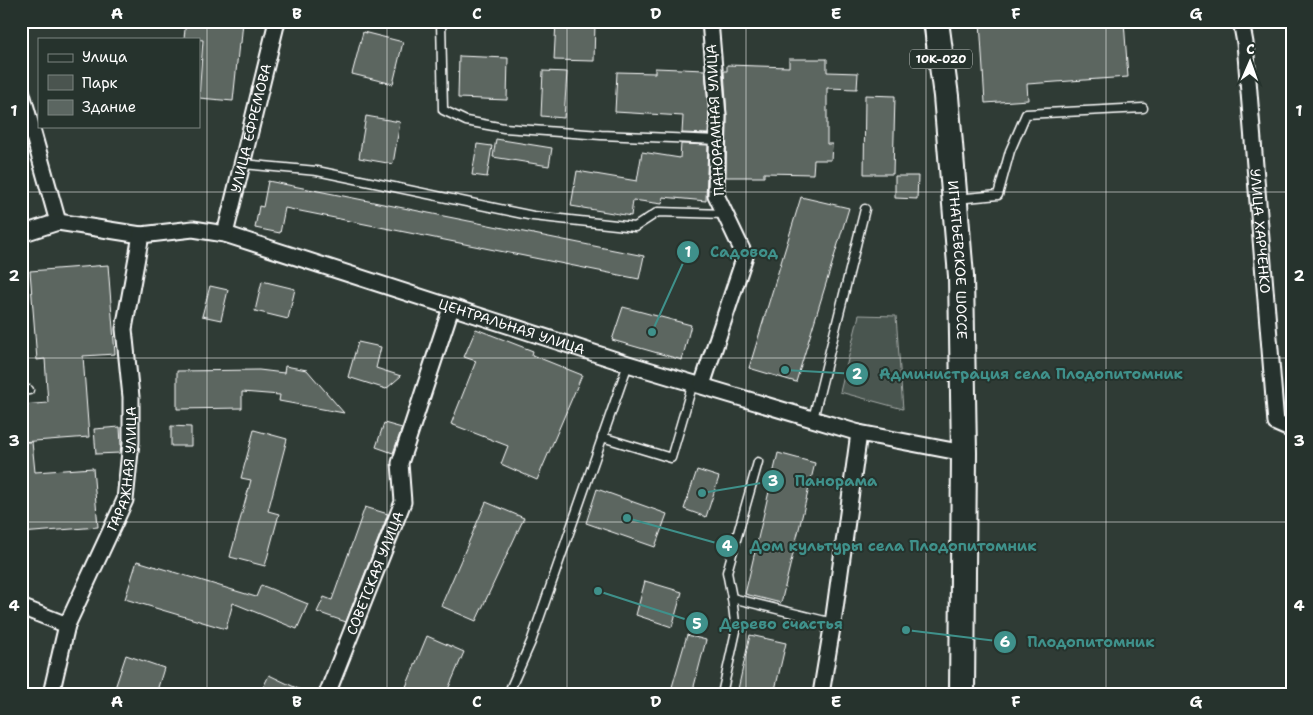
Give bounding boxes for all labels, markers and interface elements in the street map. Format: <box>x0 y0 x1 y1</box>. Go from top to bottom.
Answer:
text: A <box>111 3 123 24</box>
text: B <box>292 3 302 24</box>
text: C <box>472 3 482 24</box>
text: D <box>650 3 662 24</box>
text: E <box>831 3 841 24</box>
text: F <box>1011 3 1021 24</box>
text: G <box>1190 3 1203 24</box>
legend <box>38 38 200 128</box>
north arrow <box>1226 38 1276 88</box>
text: С <box>1246 40 1255 58</box>
street label: ПАНОРАМНАЯ УЛИЦА <box>702 44 728 196</box>
text: Улица <box>82 47 128 67</box>
road number: 10К-020 <box>910 50 972 68</box>
street label: УЛИЦА ЕФРЕМОВА <box>226 62 275 194</box>
text: Парк <box>82 73 118 93</box>
text: Здание <box>82 97 136 117</box>
text: 1 <box>10 100 18 121</box>
text: 1 <box>1295 100 1303 121</box>
street label: УЛИЦА ХАРЧЕНКО <box>1246 168 1274 294</box>
street label: ИГНАТЬЕВСКОЕ ШОССЕ <box>944 180 971 340</box>
callout: Садовод <box>675 237 788 267</box>
text: 1 <box>685 242 692 262</box>
text: Садовод <box>710 242 778 262</box>
text: 2 <box>8 265 20 286</box>
text: 2 <box>1293 265 1305 286</box>
street label: ЦЕНТРАЛЬНАЯ УЛИЦА <box>436 295 587 359</box>
callout: Администрация села Плодопитомник <box>844 359 1193 389</box>
text: 2 <box>852 364 863 384</box>
text: Администрация села Плодопитомник <box>879 364 1184 384</box>
street label: ГАРАЖНАЯ УЛИЦА <box>103 406 140 534</box>
text: 3 <box>8 430 20 451</box>
text: 3 <box>1293 430 1305 451</box>
callout: Панорама <box>760 466 888 496</box>
text: 3 <box>768 471 778 491</box>
text: Панорама <box>795 471 878 491</box>
street label: СОВЕТСКАЯ УЛИЦА <box>342 509 407 638</box>
callout: Дом культуры села Плодопитомник <box>714 531 1047 561</box>
text: 4 <box>722 536 733 556</box>
text: Дом культуры села Плодопитомник <box>749 536 1037 556</box>
text: 4 <box>8 595 20 616</box>
text: 4 <box>1293 595 1305 616</box>
callout: Дерево счастья <box>685 608 853 638</box>
text: 5 <box>692 614 702 634</box>
text: Дерево счастья <box>719 614 843 634</box>
callout: Плодопитомник <box>993 627 1165 657</box>
text: 6 <box>1000 632 1010 652</box>
text: Плодопитомник <box>1027 632 1155 652</box>
text: A <box>111 691 123 712</box>
text: B <box>292 691 302 712</box>
text: C <box>472 691 482 712</box>
text: D <box>650 691 662 712</box>
text: E <box>831 691 841 712</box>
text: F <box>1011 691 1021 712</box>
text: G <box>1190 691 1203 712</box>

